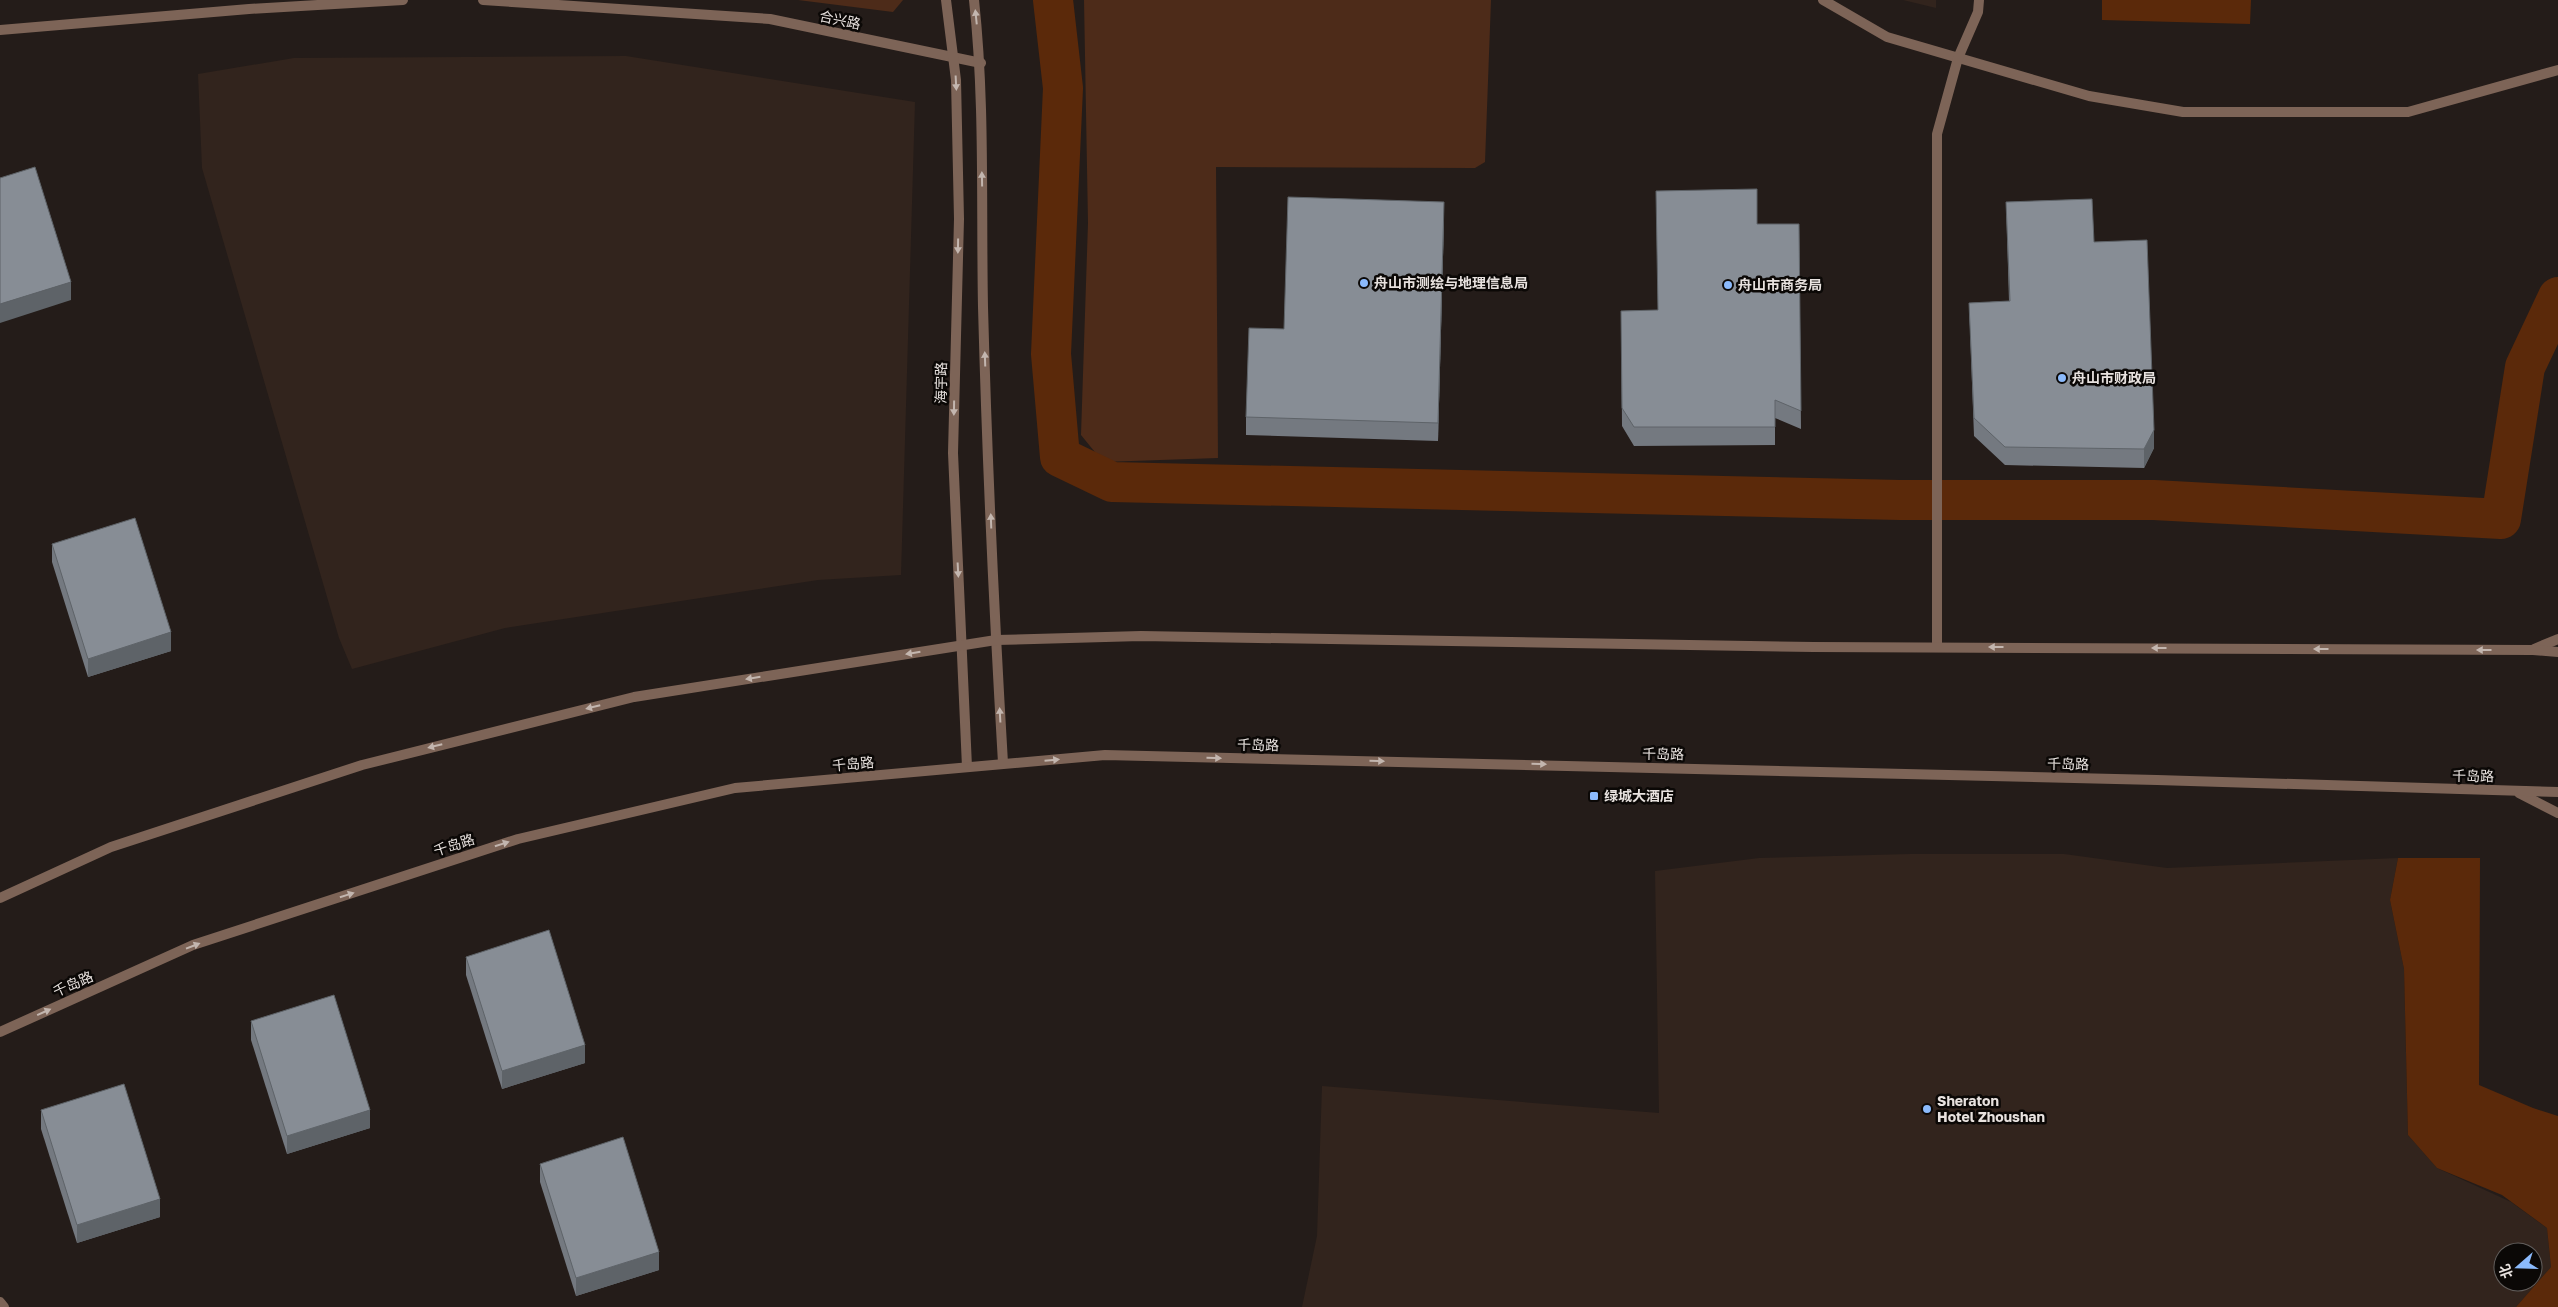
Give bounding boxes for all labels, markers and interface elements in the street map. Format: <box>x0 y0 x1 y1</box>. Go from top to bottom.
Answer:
street label: 合兴路 <box>818 7 862 32</box>
one-way arrow <box>972 9 980 25</box>
one-way arrow <box>952 75 960 91</box>
one-way arrow <box>978 171 986 187</box>
one-way arrow <box>954 238 962 254</box>
place label: 舟山市测绘与地理信息局 <box>1374 274 1528 291</box>
place label: 舟山市商务局 <box>1738 276 1822 293</box>
marker: 舟山市测绘与地理信息局 <box>1358 277 1370 289</box>
marker: 舟山市商务局 <box>1722 279 1734 291</box>
one-way arrow <box>981 351 989 367</box>
street label: 海宇路 <box>932 362 949 404</box>
place label: 舟山市财政局 <box>2072 369 2156 386</box>
marker: 舟山市财政局 <box>2056 372 2068 384</box>
one-way arrow <box>950 400 958 416</box>
one-way arrow <box>987 513 995 529</box>
one-way arrow <box>955 563 963 579</box>
one-way arrow <box>1988 643 2004 651</box>
one-way arrow <box>2151 644 2167 652</box>
one-way arrow <box>2313 645 2329 653</box>
one-way arrow <box>2476 646 2492 654</box>
one-way arrow <box>905 649 921 657</box>
one-way arrow <box>744 675 760 683</box>
one-way arrow <box>585 703 600 711</box>
one-way arrow <box>996 706 1004 722</box>
street label: 千岛路 <box>1237 736 1279 753</box>
one-way arrow <box>428 742 443 750</box>
street label: 千岛路 <box>1642 745 1684 762</box>
street label: 千岛路 <box>831 753 875 774</box>
one-way arrow <box>1206 754 1222 762</box>
one-way arrow <box>1044 755 1060 763</box>
street label: 千岛路 <box>2047 755 2089 772</box>
one-way arrow <box>1369 757 1385 765</box>
one-way arrow <box>1531 761 1547 769</box>
street label: 千岛路 <box>2452 767 2494 784</box>
place label: 绿城大酒店 <box>1604 787 1674 804</box>
marker: 绿城大酒店 <box>1588 790 1600 802</box>
street label: 千岛路 <box>431 830 476 859</box>
one-way arrow <box>494 840 509 847</box>
one-way arrow <box>340 890 355 898</box>
one-way arrow <box>186 942 201 950</box>
street label: 千岛路 <box>50 967 95 1000</box>
one-way arrow <box>37 1008 51 1016</box>
place label: Sheraton Hotel Zhoushan <box>1937 1092 2045 1125</box>
marker: Sheraton Hotel Zhoushan <box>1921 1103 1933 1115</box>
north arrow <box>2493 1242 2543 1292</box>
text: 北 <box>2495 1262 2516 1281</box>

